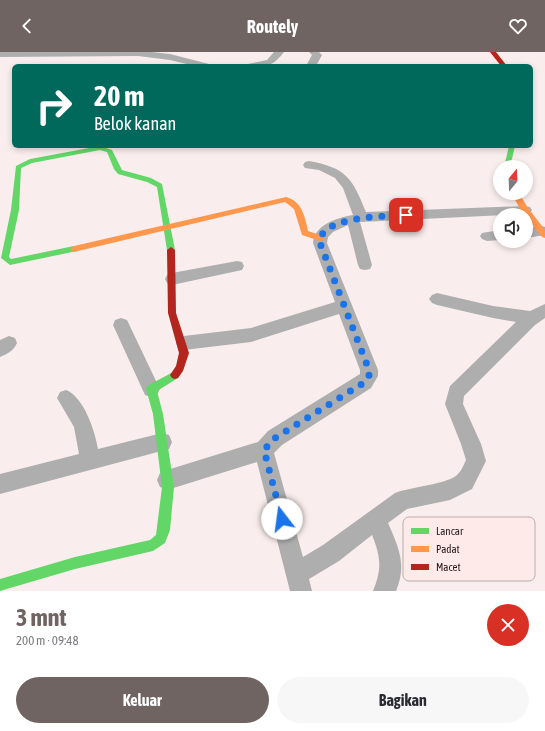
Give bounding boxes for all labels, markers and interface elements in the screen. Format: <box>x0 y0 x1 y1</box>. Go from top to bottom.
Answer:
icon: back <box>16 15 38 37</box>
icon: heart <box>507 15 529 37</box>
text: Routely <box>247 16 298 37</box>
icon: right <box>28 80 80 132</box>
text: 20 m <box>94 80 144 112</box>
text: Belok kanan <box>94 113 176 134</box>
north arrow <box>493 160 533 200</box>
map controls <box>493 160 533 248</box>
pin <box>389 198 423 232</box>
icon: arrive <box>395 204 417 226</box>
button: sound <box>493 208 533 248</box>
position arrow <box>261 498 303 540</box>
legend <box>403 517 535 581</box>
text: Lancar <box>436 525 464 537</box>
text: Padat <box>436 543 460 555</box>
text: Macet <box>436 561 461 573</box>
text: 3 mnt <box>16 604 66 631</box>
button: close <box>487 604 529 646</box>
text: 200 m · 09:48 <box>16 633 79 648</box>
button: Keluar <box>16 677 269 723</box>
button: Bagikan <box>277 677 529 723</box>

